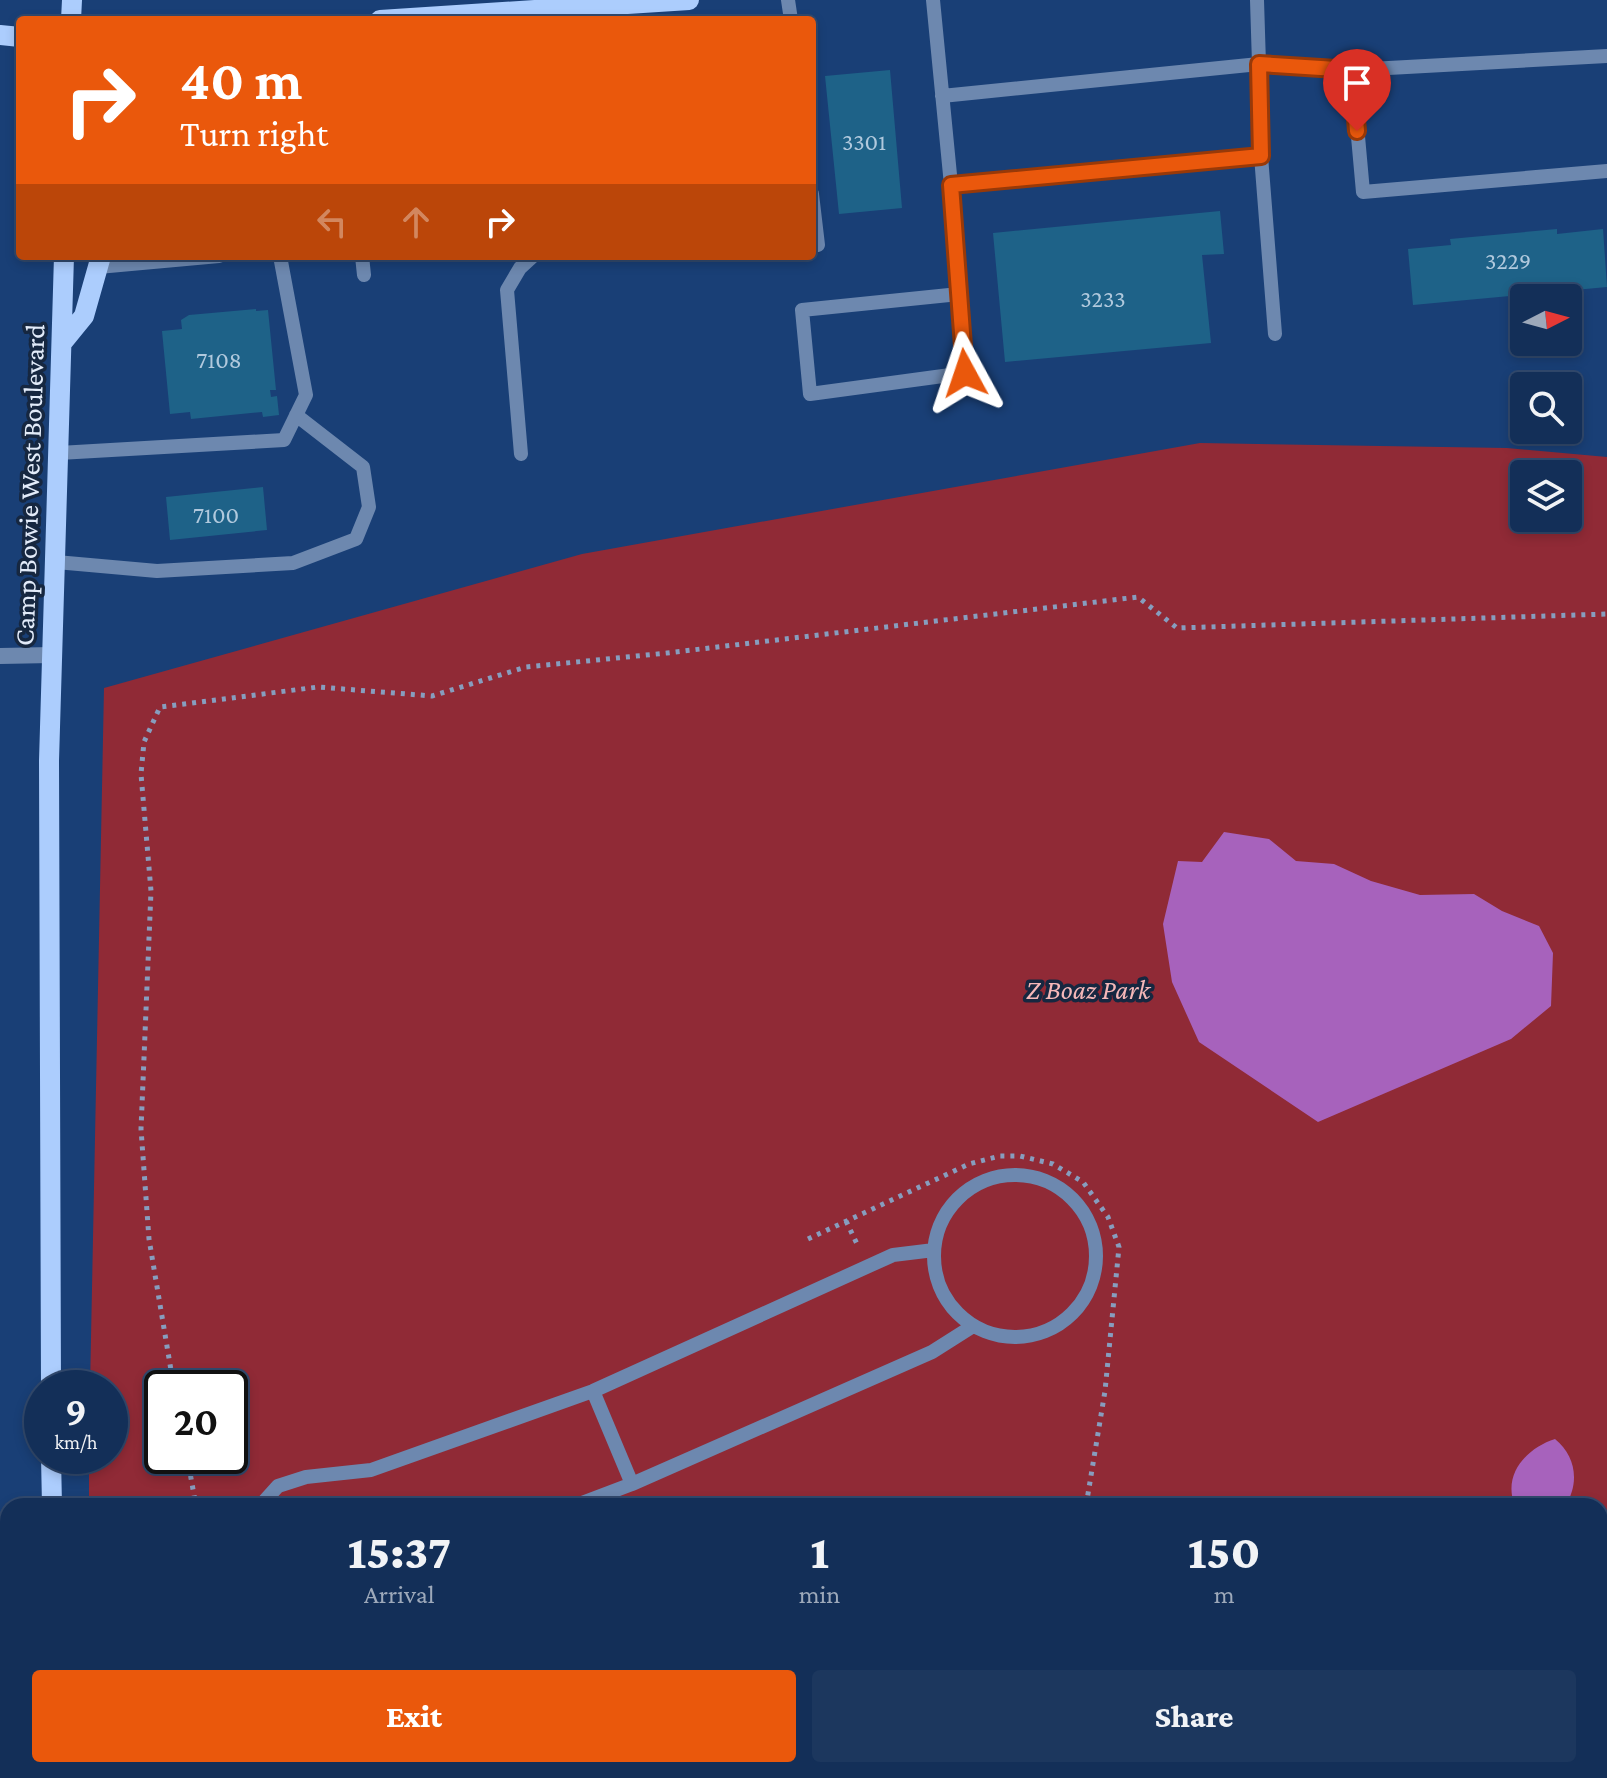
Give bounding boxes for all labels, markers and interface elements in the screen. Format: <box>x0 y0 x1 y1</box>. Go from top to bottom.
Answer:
icon: right <box>48 48 152 152</box>
text: 40 m <box>180 49 302 111</box>
pin <box>1323 49 1391 131</box>
icon: arrive <box>1335 61 1379 105</box>
text: Turn right <box>180 114 328 154</box>
house number: 3301 <box>842 128 886 155</box>
icon: left <box>310 200 354 244</box>
icon: ahead <box>394 200 438 244</box>
icon: right <box>478 200 522 244</box>
house number: 3229 <box>1485 247 1531 274</box>
north arrow <box>1510 284 1582 356</box>
map controls <box>1510 284 1582 532</box>
house number: 3233 <box>1080 285 1126 312</box>
street label: Camp Bowie West Boulevard <box>8 323 51 647</box>
position arrow <box>923 331 1007 415</box>
house number: 7108 <box>196 346 242 373</box>
button: search <box>1510 372 1582 444</box>
button: layers <box>1510 460 1582 532</box>
house number: 7100 <box>193 501 239 528</box>
park label: Z Boaz Park <box>1026 974 1152 1005</box>
speed limit sign: 20 <box>144 1370 248 1474</box>
text: 9 <box>65 1389 87 1434</box>
text: km/h <box>54 1431 98 1453</box>
text: 15:37 <box>348 1525 451 1578</box>
text: 1 <box>810 1525 829 1578</box>
text: 150 <box>1188 1525 1261 1578</box>
text: Arrival <box>364 1580 435 1609</box>
text: min <box>799 1580 840 1609</box>
text: m <box>1214 1580 1235 1609</box>
button: Exit <box>32 1670 796 1762</box>
button: Share <box>812 1670 1576 1762</box>

